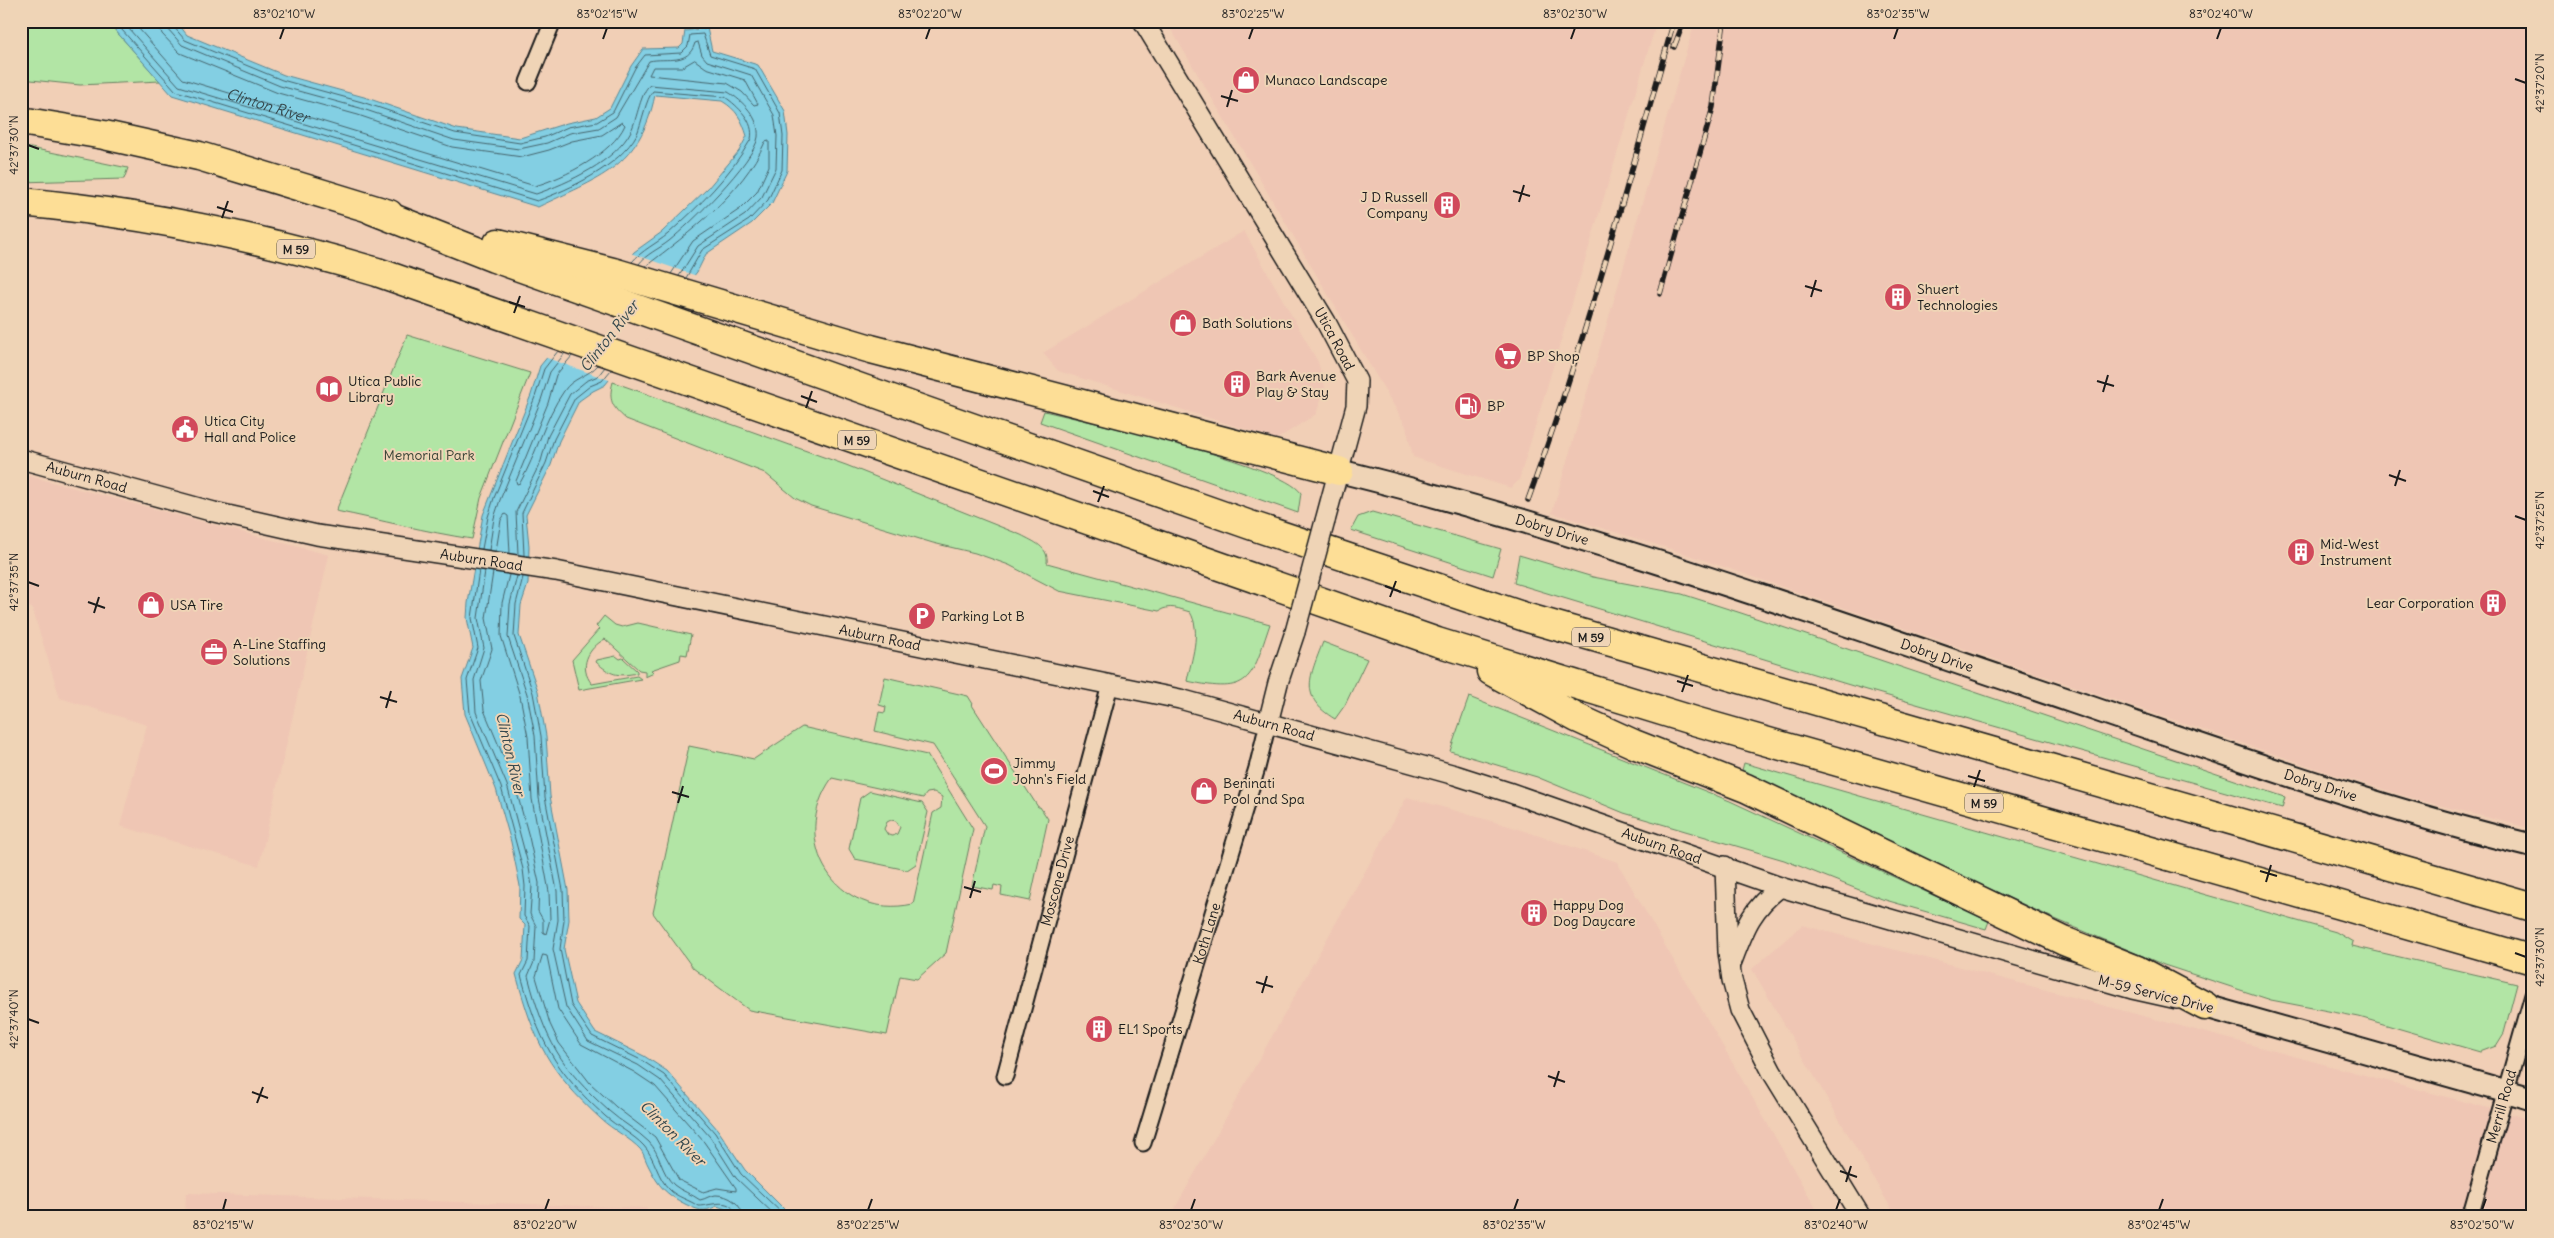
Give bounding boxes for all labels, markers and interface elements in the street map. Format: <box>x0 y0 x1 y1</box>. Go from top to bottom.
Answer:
text: 83°02'10"W <box>253 6 315 21</box>
text: 83°02'15"W <box>576 6 638 21</box>
text: 83°02'20"W <box>898 6 962 21</box>
text: 83°02'25"W <box>1222 6 1285 21</box>
text: 83°02'30"W <box>1543 6 1607 21</box>
text: 83°02'35"W <box>1866 6 1930 21</box>
text: 83°02'40"W <box>2189 6 2253 21</box>
text: 42°37'20"N <box>2532 53 2547 113</box>
shop icon: Munaco Landscape <box>1231 65 1261 95</box>
place label: Munaco Landscape <box>1265 71 1387 89</box>
water label: Clinton River <box>224 83 313 127</box>
text: 42°37'30"N <box>6 115 21 175</box>
place label: J D Russell Company <box>1361 188 1428 222</box>
building icon: J D Russell Company <box>1432 190 1462 220</box>
road number: M 59 <box>277 240 315 258</box>
place label: Shuert Technologies <box>1917 280 1998 314</box>
building icon: Shuert Technologies <box>1883 282 1913 312</box>
water label: Clinton River <box>575 295 644 375</box>
street label: Utica Road <box>1310 304 1359 373</box>
shop icon: Bath Solutions <box>1168 308 1198 338</box>
place label: Bath Solutions <box>1202 314 1292 332</box>
supermarket icon: BP Shop <box>1493 341 1523 371</box>
place label: BP Shop <box>1527 347 1580 365</box>
place label: Bark Avenue Play & Stay <box>1256 367 1336 401</box>
building icon: Bark Avenue Play & Stay <box>1222 369 1252 399</box>
place label: Utica Public Library <box>348 372 421 406</box>
library icon: Utica Public Library <box>314 374 344 404</box>
fuel station icon: BP <box>1453 391 1483 421</box>
place label: BP <box>1487 397 1505 415</box>
place label: Utica City Hall and Police <box>204 412 296 446</box>
public building icon: Utica City Hall and Police <box>170 414 200 444</box>
road number: M 59 <box>838 430 876 450</box>
park label: Memorial Park <box>383 446 475 464</box>
street label: Auburn Road <box>44 457 129 497</box>
text: 42°37'25"N <box>2532 491 2547 549</box>
street label: Dobry Drive <box>1513 510 1591 549</box>
place label: Mid-West Instrument <box>2320 535 2392 569</box>
building icon: Mid-West Instrument <box>2286 537 2316 567</box>
street label: Auburn Road <box>439 545 524 575</box>
text: 42°37'35"N <box>6 553 21 611</box>
building icon: Lear Corporation <box>2478 588 2508 618</box>
shop icon: USA Tire <box>136 590 166 620</box>
place label: Lear Corporation <box>2366 594 2474 612</box>
place label: USA Tire <box>170 596 223 614</box>
parking icon: Parking Lot B <box>907 601 937 631</box>
place label: Parking Lot B <box>941 607 1025 625</box>
street label: Auburn Road <box>837 620 922 655</box>
road number: M 59 <box>1572 628 1610 646</box>
place label: A-Line Staffing Solutions <box>233 635 326 669</box>
street label: Dobry Drive <box>1898 635 1976 676</box>
office icon: A-Line Staffing Solutions <box>199 637 229 667</box>
street label: Auburn Road <box>1232 705 1317 745</box>
water label: Clinton River <box>492 710 530 800</box>
place label: Jimmy John's Field <box>1013 754 1086 788</box>
sports icon: Jimmy John's Field <box>979 756 1009 786</box>
street label: Dobry Drive <box>2282 765 2359 805</box>
place label: Beninati Pool and Spa <box>1223 774 1305 808</box>
shop icon: Beninati Pool and Spa <box>1189 776 1219 806</box>
road number: M 59 <box>1965 794 2003 812</box>
street label: Auburn Road <box>1619 823 1704 868</box>
street label: Moscone Drive <box>1037 834 1078 928</box>
place label: Happy Dog Dog Daycare <box>1553 896 1636 930</box>
building icon: Happy Dog Dog Daycare <box>1519 898 1549 928</box>
street label: Koth Lane <box>1189 900 1225 967</box>
text: 42°37'30"N <box>2532 927 2547 987</box>
street label: M-59 Service Drive <box>2096 971 2216 1017</box>
text: 42°37'40"N <box>6 989 21 1049</box>
building icon: EL1 Sports <box>1084 1014 1114 1044</box>
place label: EL1 Sports <box>1118 1020 1183 1038</box>
street label: Merrill Road <box>2482 1067 2520 1145</box>
water label: Clinton River <box>636 1096 711 1171</box>
text: 83°02'15"W <box>192 1217 254 1232</box>
text: 83°02'20"W <box>513 1217 577 1232</box>
text: 83°02'25"W <box>837 1217 900 1232</box>
text: 83°02'30"W <box>1159 1217 1223 1232</box>
text: 83°02'35"W <box>1482 1217 1546 1232</box>
text: 83°02'40"W <box>1804 1217 1868 1232</box>
text: 83°02'45"W <box>2127 1217 2191 1232</box>
text: 83°02'50"W <box>2450 1217 2514 1232</box>

